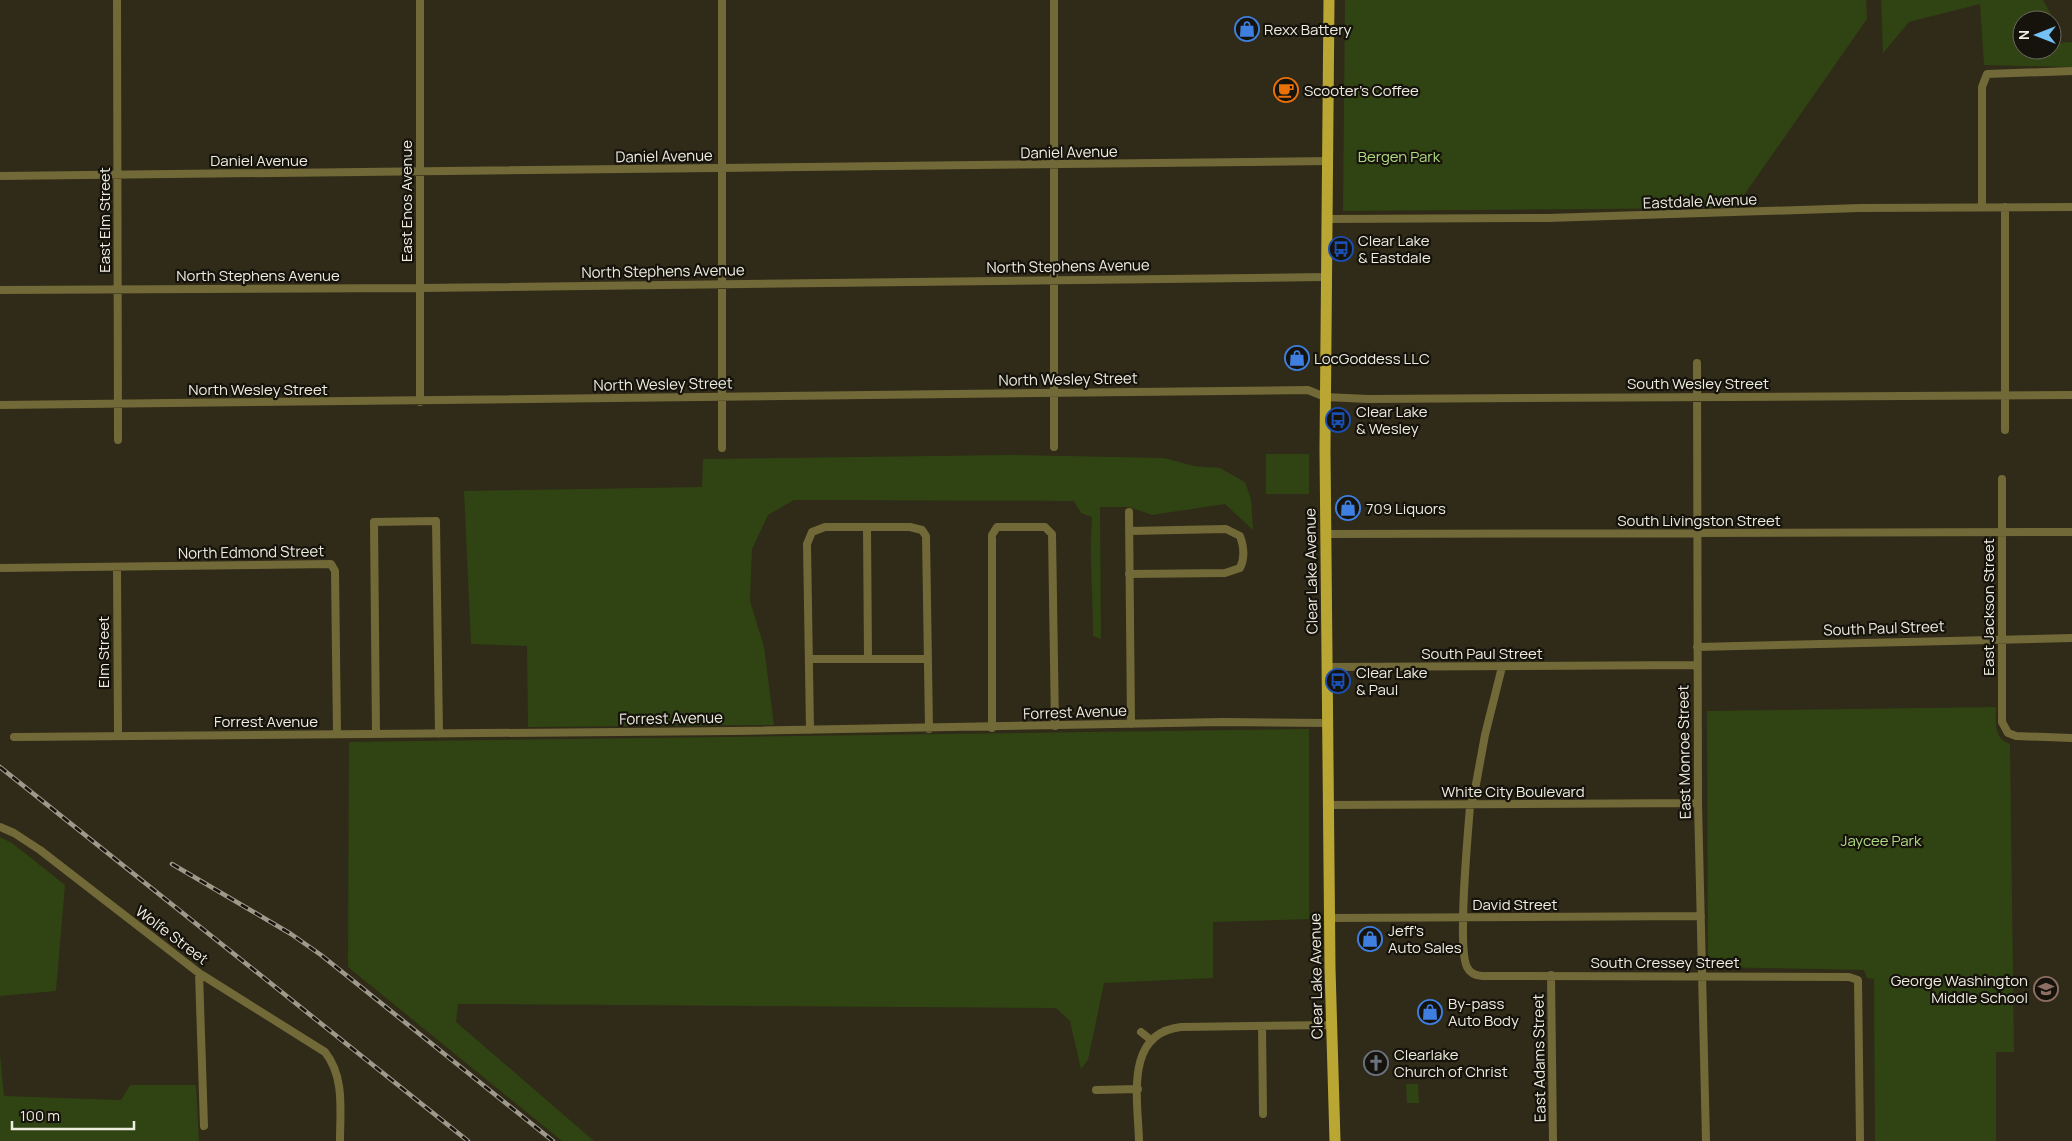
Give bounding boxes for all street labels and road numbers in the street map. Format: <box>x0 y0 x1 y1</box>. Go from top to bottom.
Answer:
street label: East Enos Avenue <box>396 140 417 262</box>
street label: Daniel Avenue <box>1020 141 1118 163</box>
street label: Daniel Avenue <box>615 145 713 167</box>
street label: Daniel Avenue <box>210 150 308 171</box>
street label: East Elm Street <box>94 167 115 273</box>
street label: Eastdale Avenue <box>1643 189 1758 213</box>
street label: North Stephens Avenue <box>986 254 1150 278</box>
street label: North Stephens Avenue <box>581 259 745 283</box>
street label: North Stephens Avenue <box>176 265 340 286</box>
street label: North Wesley Street <box>998 367 1138 391</box>
street label: North Wesley Street <box>593 372 733 396</box>
street label: South Wesley Street <box>1627 373 1769 394</box>
street label: North Wesley Street <box>188 379 328 400</box>
street label: Clear Lake Avenue <box>1299 508 1323 634</box>
street label: South Livingston Street <box>1617 510 1781 531</box>
street label: East Jackson Street <box>1978 538 1999 676</box>
street label: North Edmond Street <box>178 540 324 564</box>
street label: South Paul Street <box>1823 615 1945 641</box>
street label: Elm Street <box>93 616 114 688</box>
street label: South Paul Street <box>1421 643 1543 664</box>
street label: East Monroe Street <box>1672 685 1696 819</box>
street label: Forrest Avenue <box>1023 700 1127 724</box>
street label: Forrest Avenue <box>619 707 723 729</box>
street label: Forrest Avenue <box>214 711 318 732</box>
street label: White City Boulevard <box>1441 781 1585 802</box>
street label: David Street <box>1472 894 1558 915</box>
street label: Wolfe Street <box>131 901 213 969</box>
street label: Clear Lake Avenue <box>1304 913 1328 1039</box>
street label: South Cressey Street <box>1590 952 1740 973</box>
street label: East Adams Street <box>1527 994 1551 1122</box>

